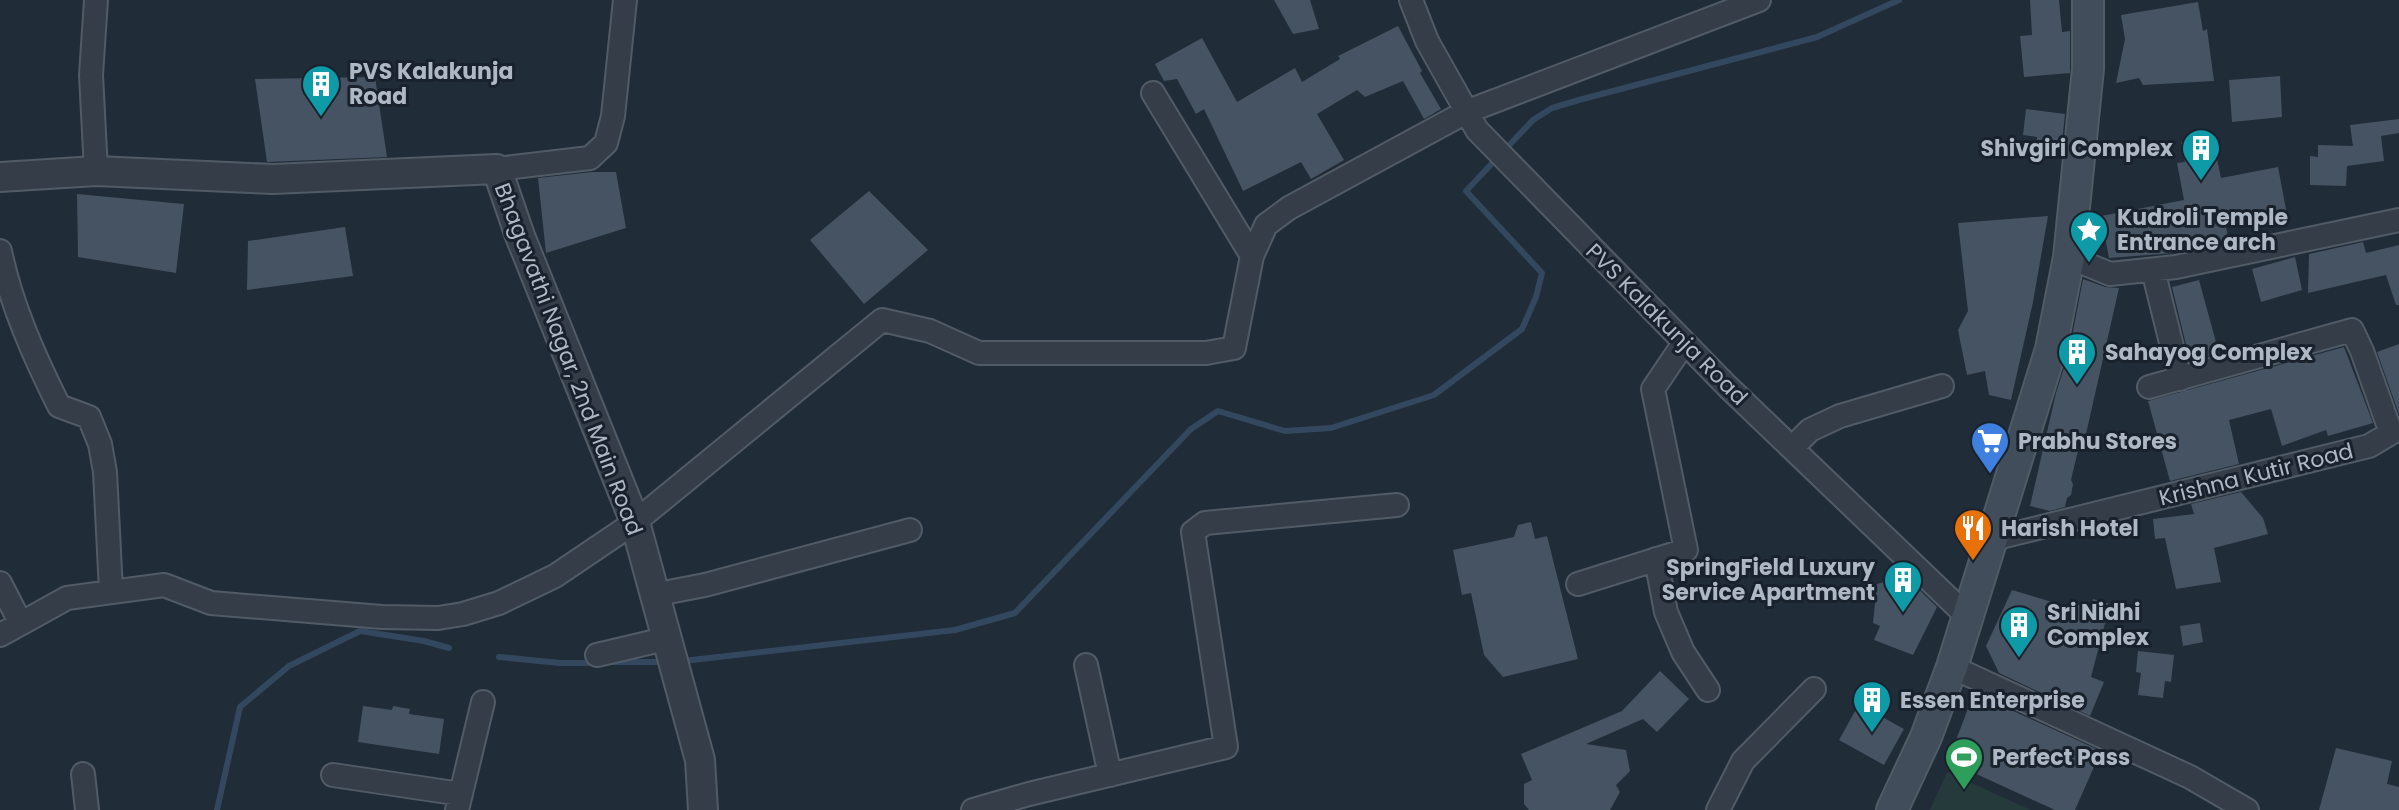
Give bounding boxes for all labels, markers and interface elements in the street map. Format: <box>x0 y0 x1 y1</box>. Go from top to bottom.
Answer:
place label: PVS Kalakunja Road <box>349 56 513 112</box>
building icon: PVS Kalakunja Road <box>300 63 342 118</box>
building icon: Shivgiri Complex <box>2180 127 2222 182</box>
place label: Shivgiri Complex <box>1980 133 2173 164</box>
street label: Bhagavathi Nagar, 2nd Main Road <box>487 179 650 540</box>
place label: Kudroli Temple Entrance arch <box>2117 202 2288 258</box>
place icon: Kudroli Temple Entrance arch <box>2068 209 2110 264</box>
street label: PVS Kalakunja Road <box>1579 236 1755 412</box>
building icon: Sahayog Complex <box>2056 331 2098 386</box>
place label: Sahayog Complex <box>2105 337 2313 368</box>
supermarket icon: Prabhu Stores <box>1969 420 2011 475</box>
place label: Prabhu Stores <box>2018 426 2177 457</box>
street label: Krishna Kutir Road <box>2156 435 2356 514</box>
restaurant icon: Harish Hotel <box>1952 507 1994 562</box>
place label: Harish Hotel <box>2001 513 2139 544</box>
place label: SpringField Luxury Service Apartment <box>1662 552 1875 608</box>
building icon: SpringField Luxury Service Apartment <box>1882 559 1924 614</box>
place label: Sri Nidhi Complex <box>2047 597 2149 653</box>
building icon: Sri Nidhi Complex <box>1998 604 2040 659</box>
building icon: Essen Enterprise <box>1851 679 1893 734</box>
place label: Essen Enterprise <box>1900 685 2085 716</box>
sports icon: Perfect Pass <box>1943 736 1985 791</box>
place label: Perfect Pass <box>1992 742 2130 773</box>

